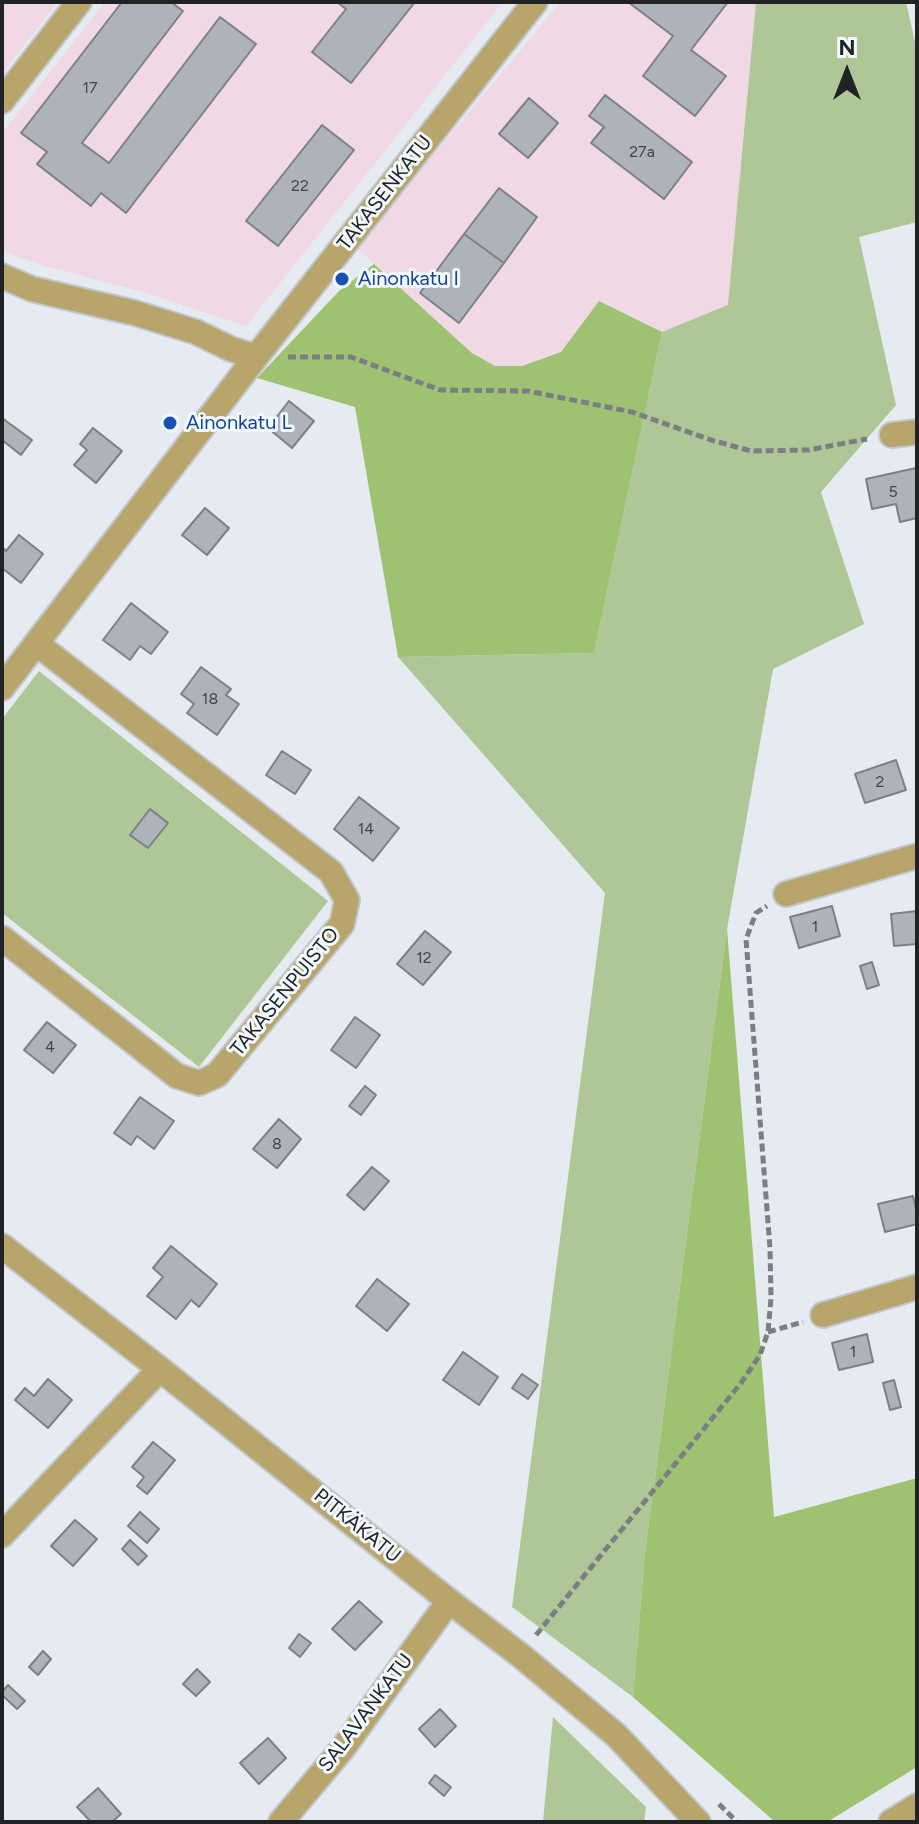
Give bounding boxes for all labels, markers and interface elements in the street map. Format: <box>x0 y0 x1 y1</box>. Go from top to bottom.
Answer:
north arrow <box>807 32 887 112</box>
text: N <box>838 34 856 61</box>
house number: 17 <box>82 78 98 98</box>
street label: TAKASENKATU <box>333 131 437 255</box>
house number: 27a <box>629 142 655 162</box>
house number: 22 <box>291 176 309 196</box>
place label: Ainonkatu I <box>358 267 459 291</box>
marker: Ainonkatu I <box>333 270 351 288</box>
place label: Ainonkatu L <box>186 411 292 435</box>
marker: Ainonkatu L <box>161 414 179 432</box>
house number: 5 <box>888 482 898 502</box>
house number: 18 <box>202 689 218 709</box>
house number: 2 <box>876 772 884 792</box>
house number: 14 <box>358 819 374 839</box>
house number: 1 <box>812 917 818 937</box>
street label: TAKASENPUISTO <box>226 923 344 1061</box>
house number: 12 <box>416 948 432 968</box>
house number: 4 <box>45 1037 55 1057</box>
house number: 8 <box>272 1134 282 1154</box>
house number: 1 <box>850 1342 856 1362</box>
street label: PITKÄKATU <box>309 1484 405 1568</box>
street label: SALAVANKATU <box>314 1649 418 1777</box>

